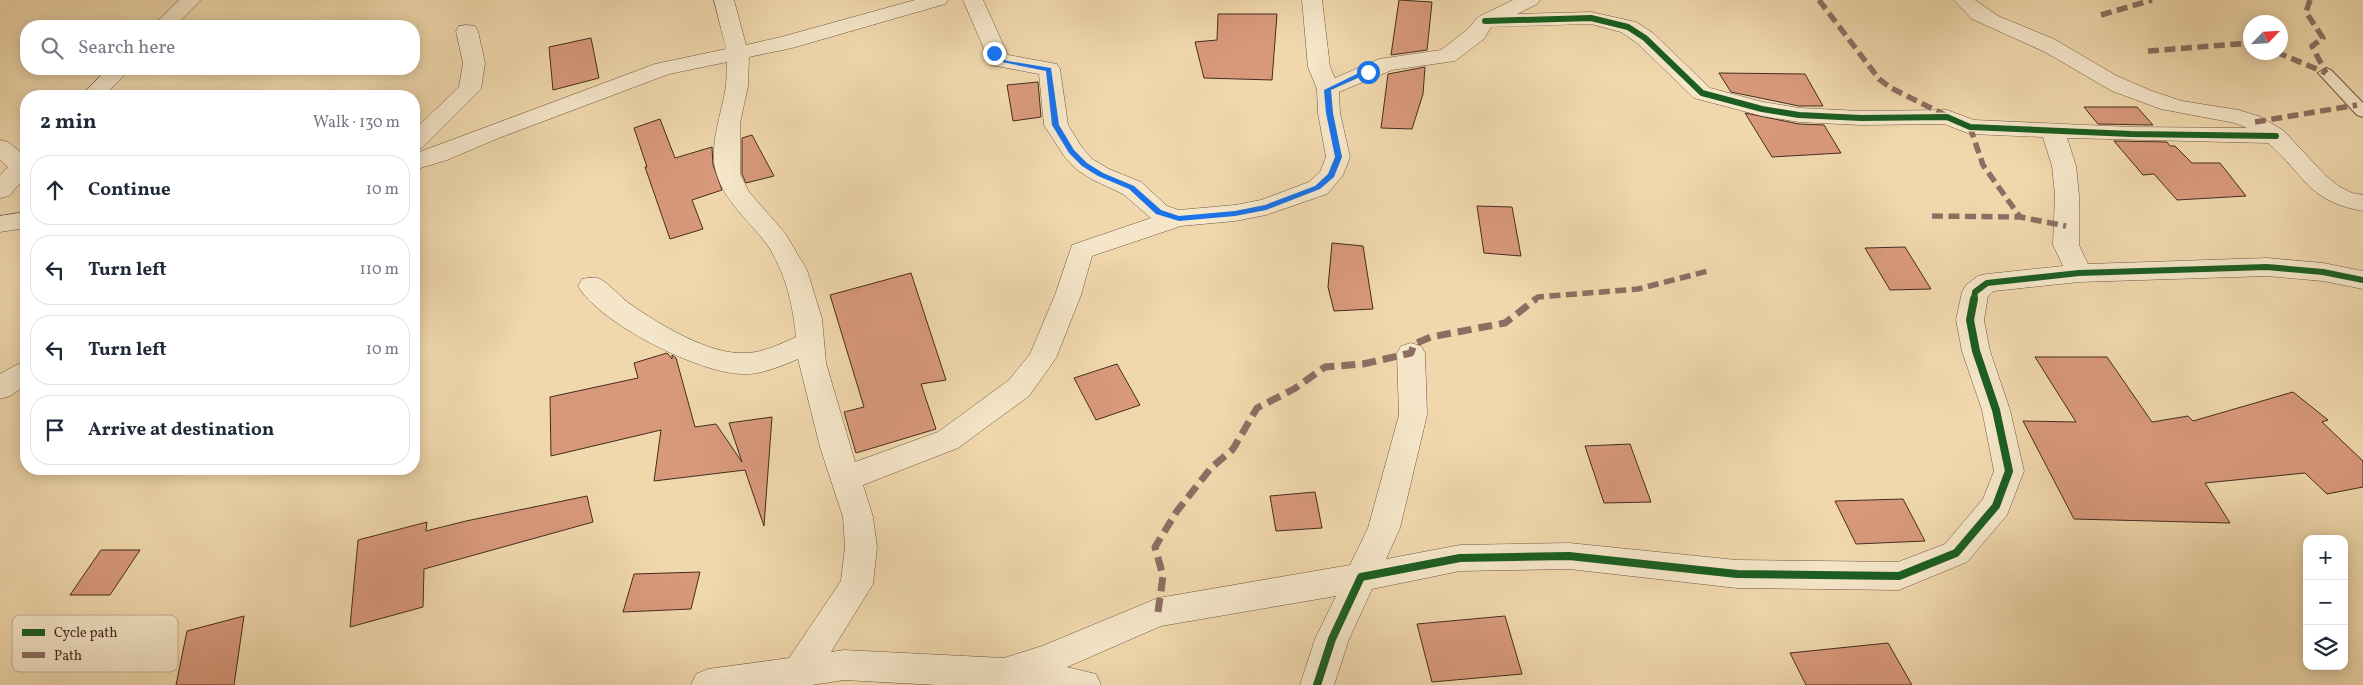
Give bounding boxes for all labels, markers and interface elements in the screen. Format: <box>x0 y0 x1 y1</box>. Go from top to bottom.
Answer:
north arrow <box>2243 15 2288 60</box>
search box <box>20 20 420 75</box>
icon: search <box>38 34 66 62</box>
text: Search here <box>78 35 175 61</box>
route end <box>983 42 1006 65</box>
route start <box>1357 61 1380 84</box>
text: 2 min <box>40 108 97 137</box>
text: Walk · 130 m <box>313 112 400 134</box>
icon: ahead <box>41 176 69 204</box>
text: Continue <box>88 177 171 203</box>
text: 10 m <box>366 179 399 201</box>
icon: left <box>41 256 69 284</box>
text: Turn left <box>88 257 167 283</box>
text: 110 m <box>360 259 399 281</box>
icon: left <box>41 336 69 364</box>
text: Turn left <box>88 337 167 363</box>
text: 10 m <box>366 339 399 361</box>
icon: arrive <box>41 416 69 444</box>
text: Arrive at destination <box>88 417 274 443</box>
map controls <box>2303 535 2348 670</box>
button: + <box>2303 535 2348 580</box>
button: − <box>2303 580 2348 625</box>
legend <box>12 615 178 672</box>
text: Cycle path <box>54 624 118 643</box>
button: layers <box>2303 625 2348 670</box>
text: Path <box>54 647 82 666</box>

